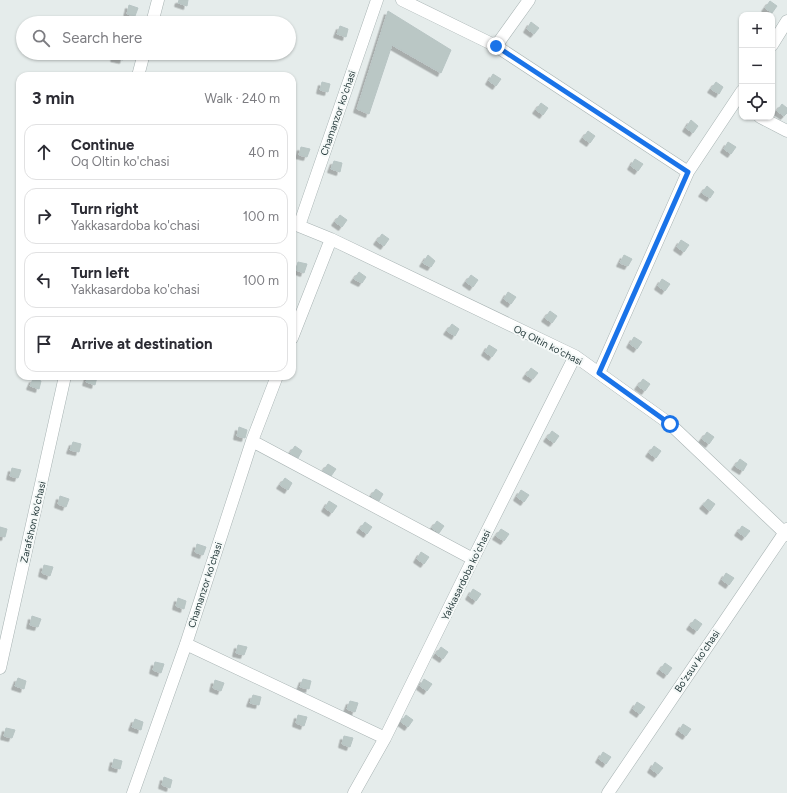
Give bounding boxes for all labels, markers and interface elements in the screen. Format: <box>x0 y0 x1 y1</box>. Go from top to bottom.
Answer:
map controls <box>739 12 775 120</box>
button: + <box>739 12 775 48</box>
search box <box>16 16 296 60</box>
icon: search <box>30 27 52 49</box>
text: Search here <box>62 29 142 47</box>
route end <box>487 37 505 55</box>
button: − <box>739 48 775 84</box>
street label: Chamanzor ko'chasi <box>317 69 359 157</box>
button: locate <box>739 84 775 120</box>
text: 3 min <box>32 88 74 108</box>
text: Walk · 240 m <box>205 91 280 106</box>
text: Continue <box>71 136 134 154</box>
icon: ahead <box>33 141 55 163</box>
text: 40 m <box>248 145 279 160</box>
text: Oq Oltin ko'chasi <box>71 154 169 169</box>
text: Turn right <box>71 200 139 218</box>
icon: right <box>33 205 55 227</box>
text: 100 m <box>243 209 279 224</box>
text: Yakkasardoba ko'chasi <box>71 218 200 233</box>
text: Turn left <box>71 264 129 282</box>
icon: left <box>33 269 55 291</box>
text: 100 m <box>243 273 279 288</box>
text: Yakkasardoba ko'chasi <box>71 282 200 297</box>
street label: Oq Oltin ko'chasi <box>511 322 585 368</box>
icon: arrive <box>33 333 55 355</box>
text: Arrive at destination <box>71 335 212 353</box>
route start <box>661 415 679 433</box>
street label: Zarafshon ko'chasi <box>17 480 49 564</box>
street label: Yakkasardoba ko'chasi <box>438 528 494 622</box>
street label: Chamanzor ko'chasi <box>185 541 225 629</box>
street label: Bo'zsuv ko'chasi <box>671 627 723 695</box>

